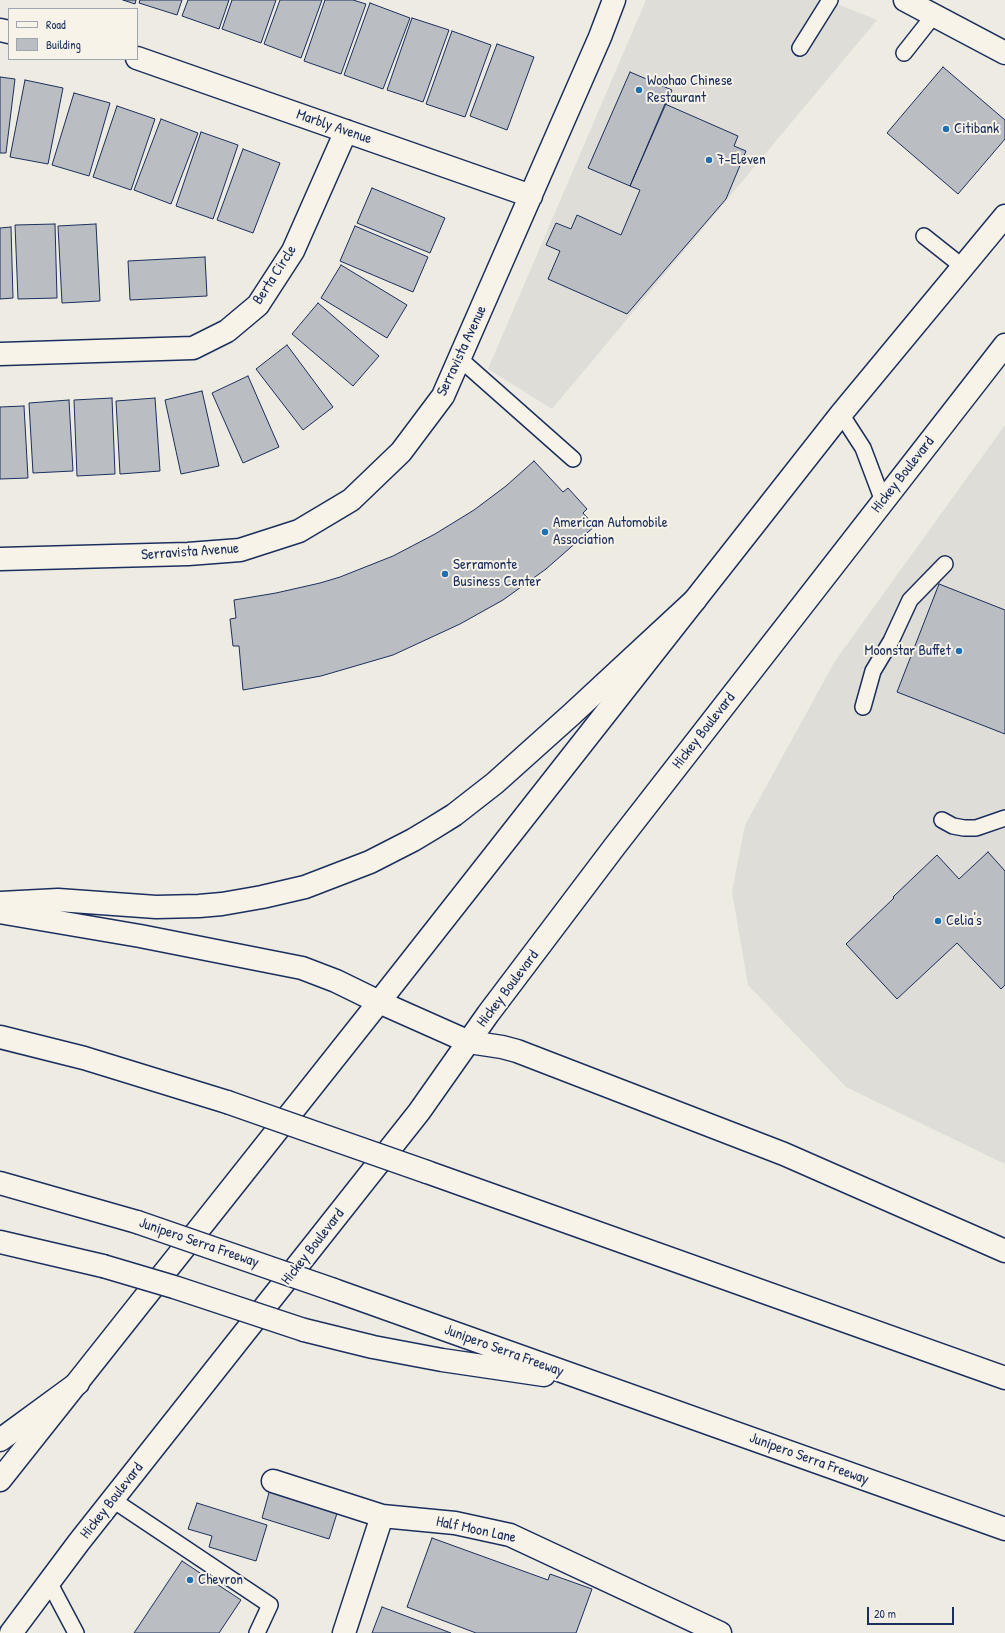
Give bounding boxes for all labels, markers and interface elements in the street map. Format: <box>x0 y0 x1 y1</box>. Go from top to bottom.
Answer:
legend <box>8 8 138 60</box>
text: Road <box>46 16 66 33</box>
text: Building <box>46 36 81 53</box>
place label: Woohao Chinese Restaurant <box>647 72 732 107</box>
marker: Woohao Chinese Restaurant <box>634 85 644 95</box>
street label: Marbly Avenue <box>294 106 374 148</box>
place label: Citibank <box>954 120 999 138</box>
marker: Citibank <box>941 124 951 134</box>
place label: 7-Eleven <box>717 151 766 169</box>
marker: 7-Eleven <box>704 155 714 165</box>
street label: Berta Circle <box>249 242 301 308</box>
street label: Serravista Avenue <box>433 303 491 399</box>
street label: Hickey Boulevard <box>868 433 938 517</box>
place label: American Automobile Association <box>553 514 668 549</box>
marker: American Automobile Association <box>540 527 550 537</box>
street label: Serravista Avenue <box>141 540 239 564</box>
place label: Serramonte Business Center <box>453 556 541 591</box>
marker: Serramonte Business Center <box>440 569 450 579</box>
place label: Moonstar Buffet <box>865 642 951 660</box>
marker: Moonstar Buffet <box>954 646 964 656</box>
street label: Hickey Boulevard <box>669 689 739 773</box>
place label: Celia's <box>946 912 982 930</box>
marker: Celia's <box>933 916 943 926</box>
street label: Hickey Boulevard <box>473 947 543 1031</box>
street label: Hickey Boulevard <box>278 1205 348 1289</box>
street label: Junipero Serra Freeway <box>137 1214 261 1272</box>
street label: Junipero Serra Freeway <box>442 1321 566 1381</box>
street label: Junipero Serra Freeway <box>747 1429 871 1489</box>
street label: Hickey Boulevard <box>77 1459 147 1543</box>
street label: Half Moon Lane <box>434 1513 518 1547</box>
place label: Chevron <box>198 1571 243 1589</box>
marker: Chevron <box>185 1575 195 1585</box>
scale bar <box>869 1599 956 1625</box>
text: 20 m <box>874 1605 896 1622</box>

